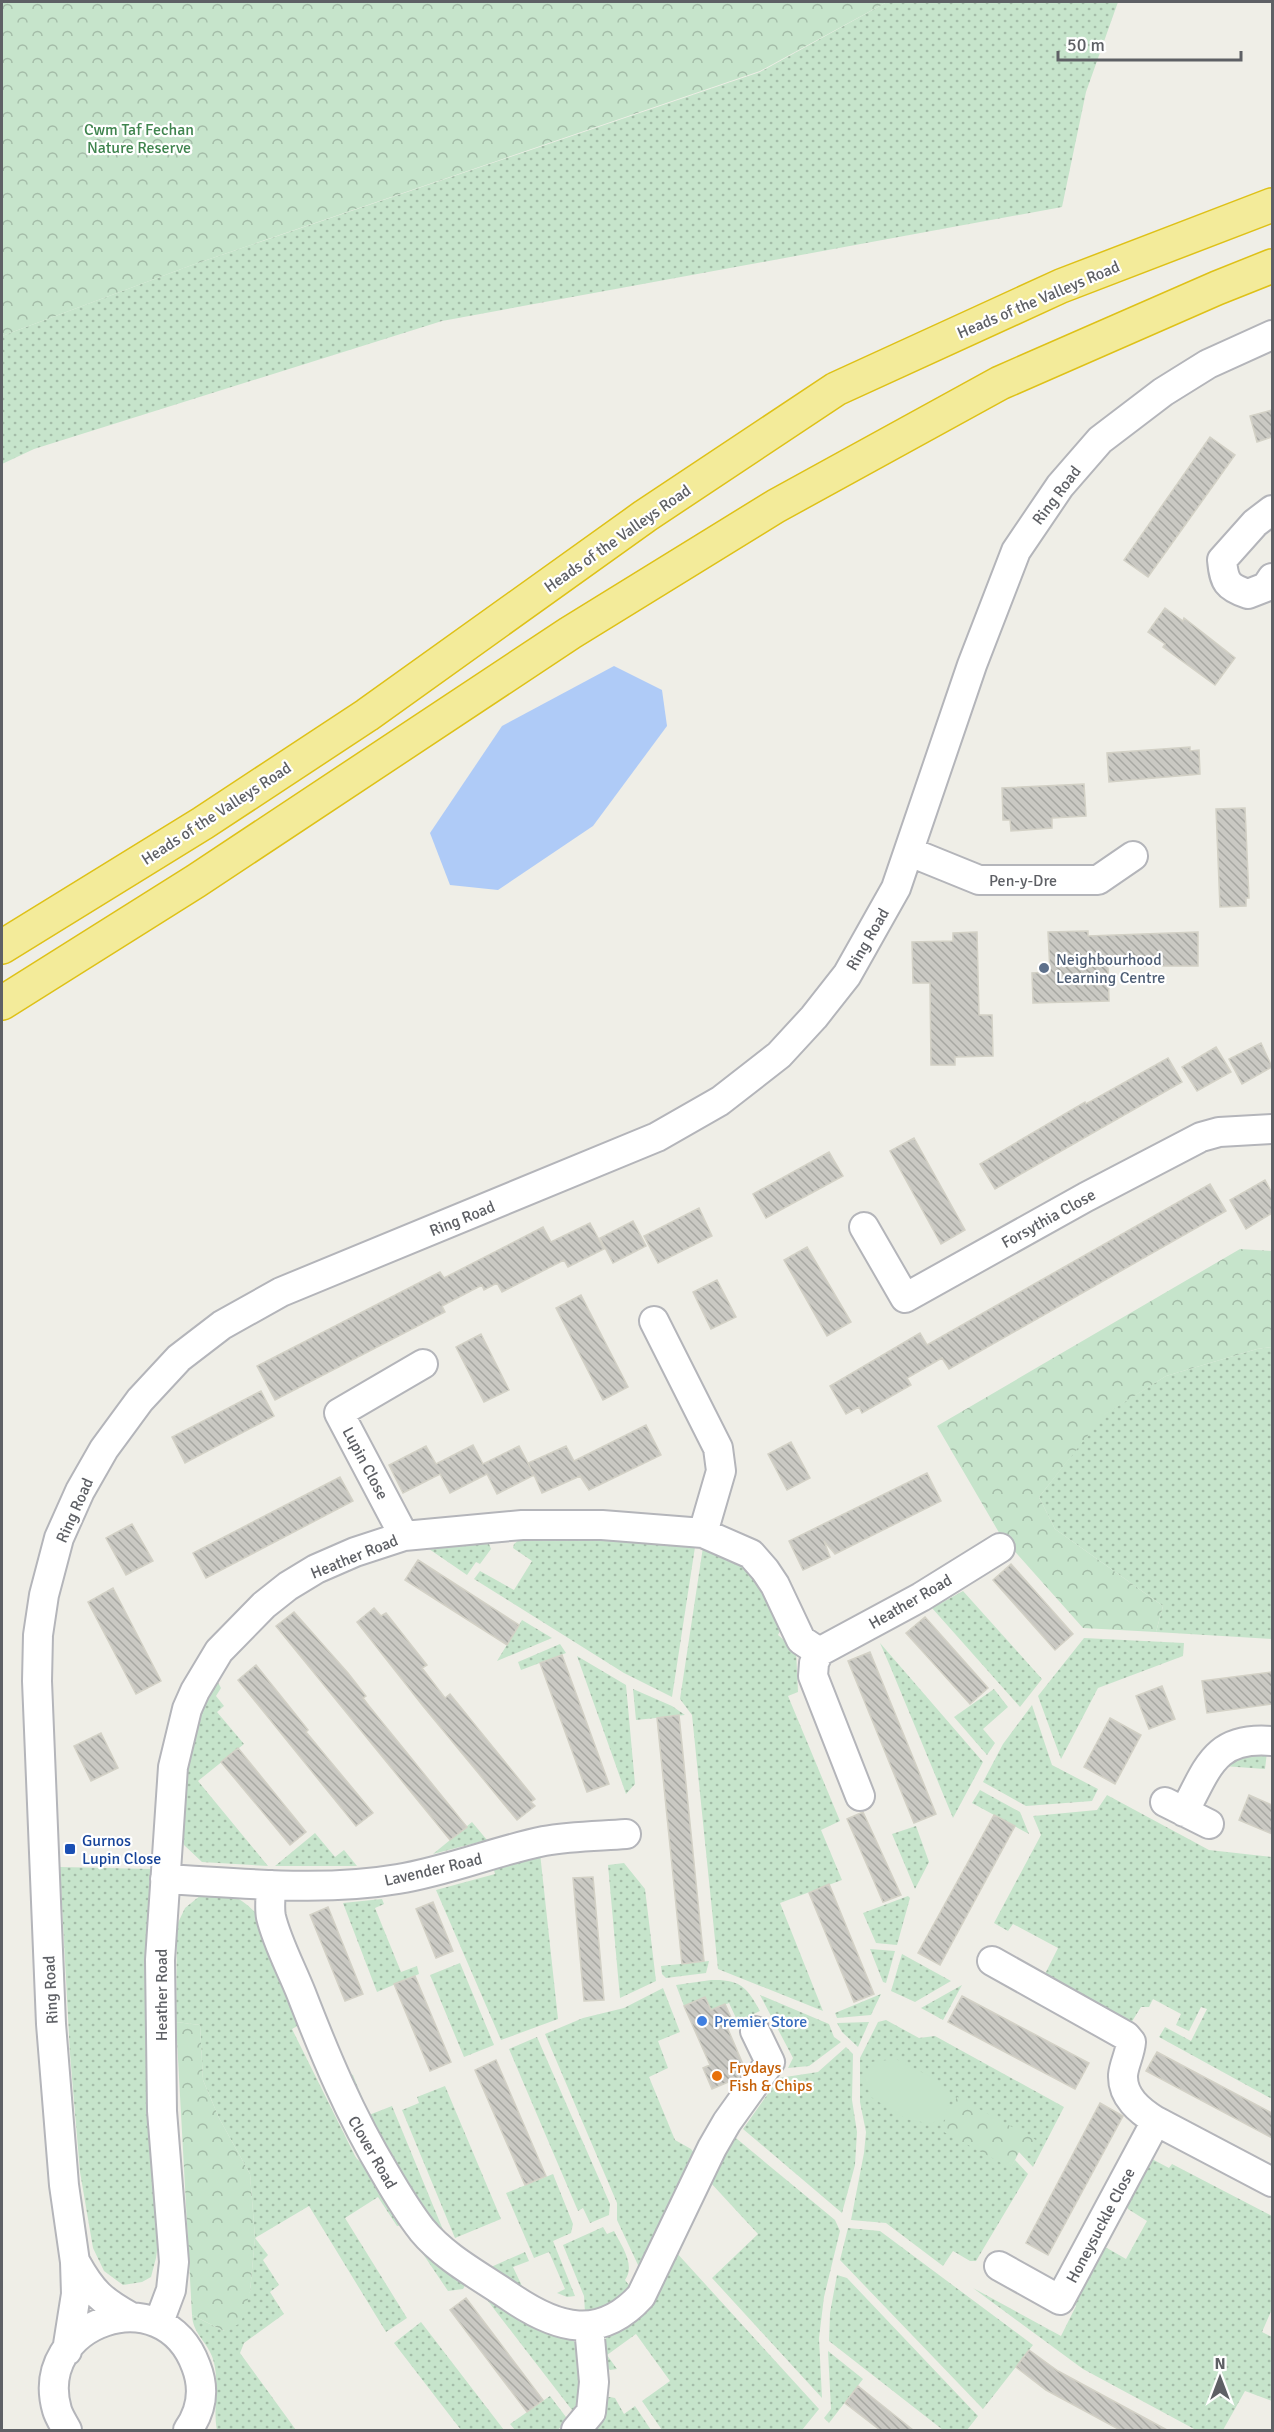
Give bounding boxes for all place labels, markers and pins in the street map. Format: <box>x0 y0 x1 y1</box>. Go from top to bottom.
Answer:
place label: Neighbourhood Learning Centre <box>1056 950 1165 988</box>
marker: Neighbourhood Learning Centre <box>1037 961 1051 975</box>
place label: Gurnos Lupin Close <box>82 1831 161 1869</box>
marker: Gurnos Lupin Close <box>63 1842 77 1856</box>
place label: Premier Store <box>714 2012 807 2032</box>
marker: Premier Store <box>695 2014 709 2028</box>
place label: Frydays Fish & Chips <box>729 2058 813 2096</box>
marker: Frydays Fish & Chips <box>710 2069 724 2083</box>

